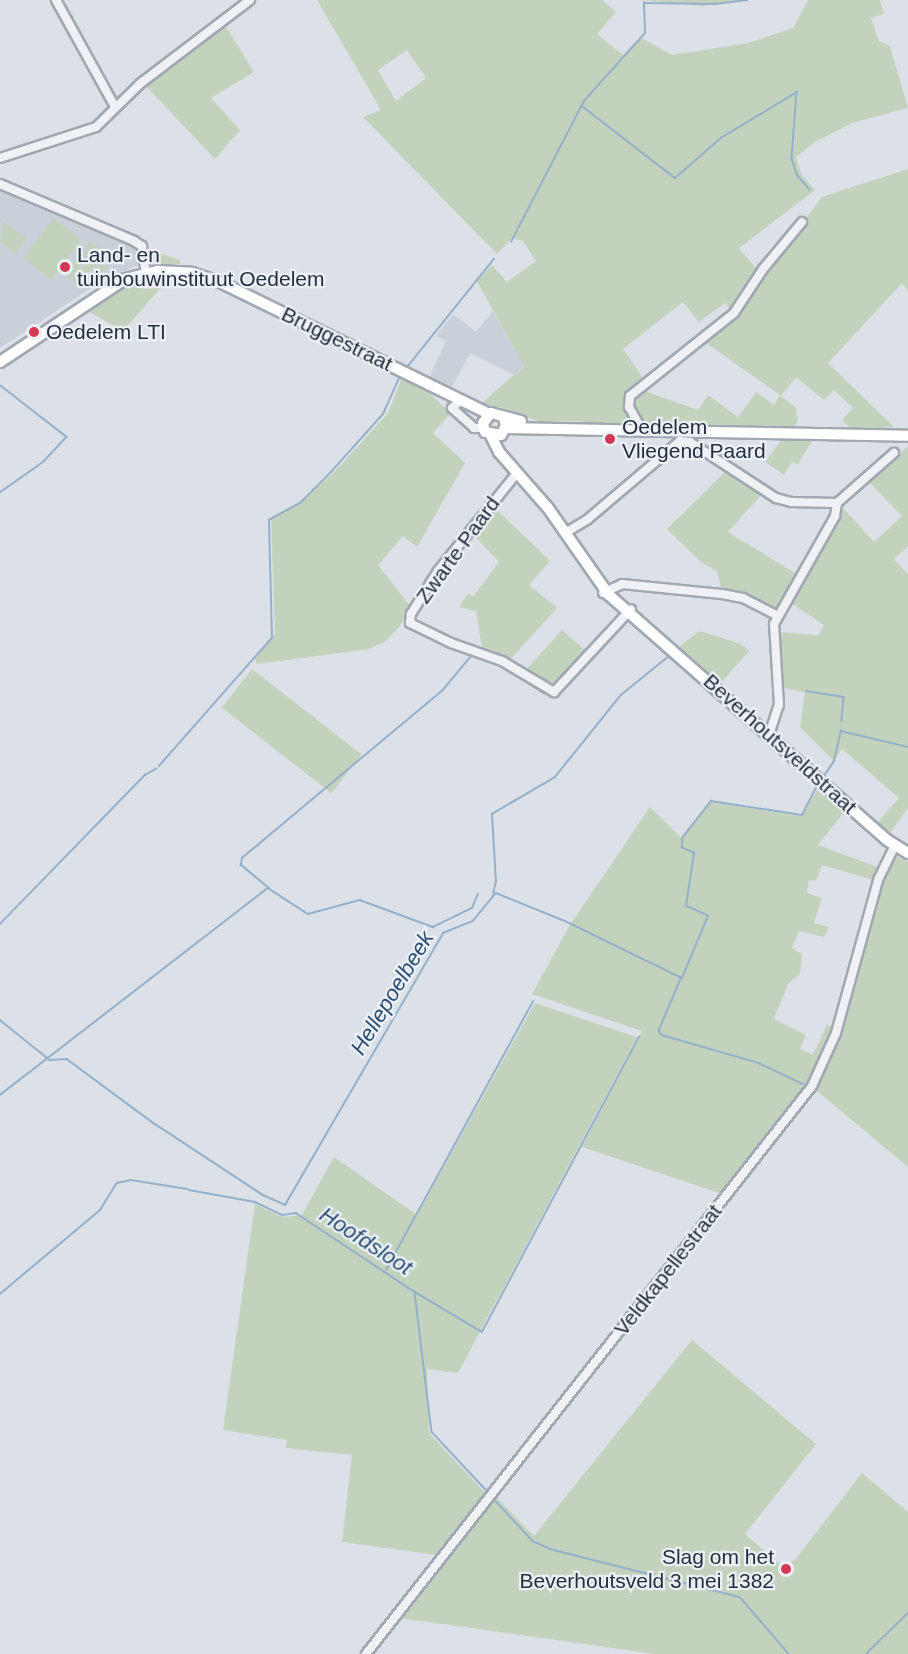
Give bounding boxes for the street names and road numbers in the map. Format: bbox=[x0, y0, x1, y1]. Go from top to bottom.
street label: Bruggestraat bbox=[277, 301, 397, 377]
street label: Zwarte Paard bbox=[411, 492, 505, 608]
street label: Beverhoutsveldstraat bbox=[698, 669, 862, 819]
street label: Veldkapellestraat bbox=[609, 1199, 727, 1341]

